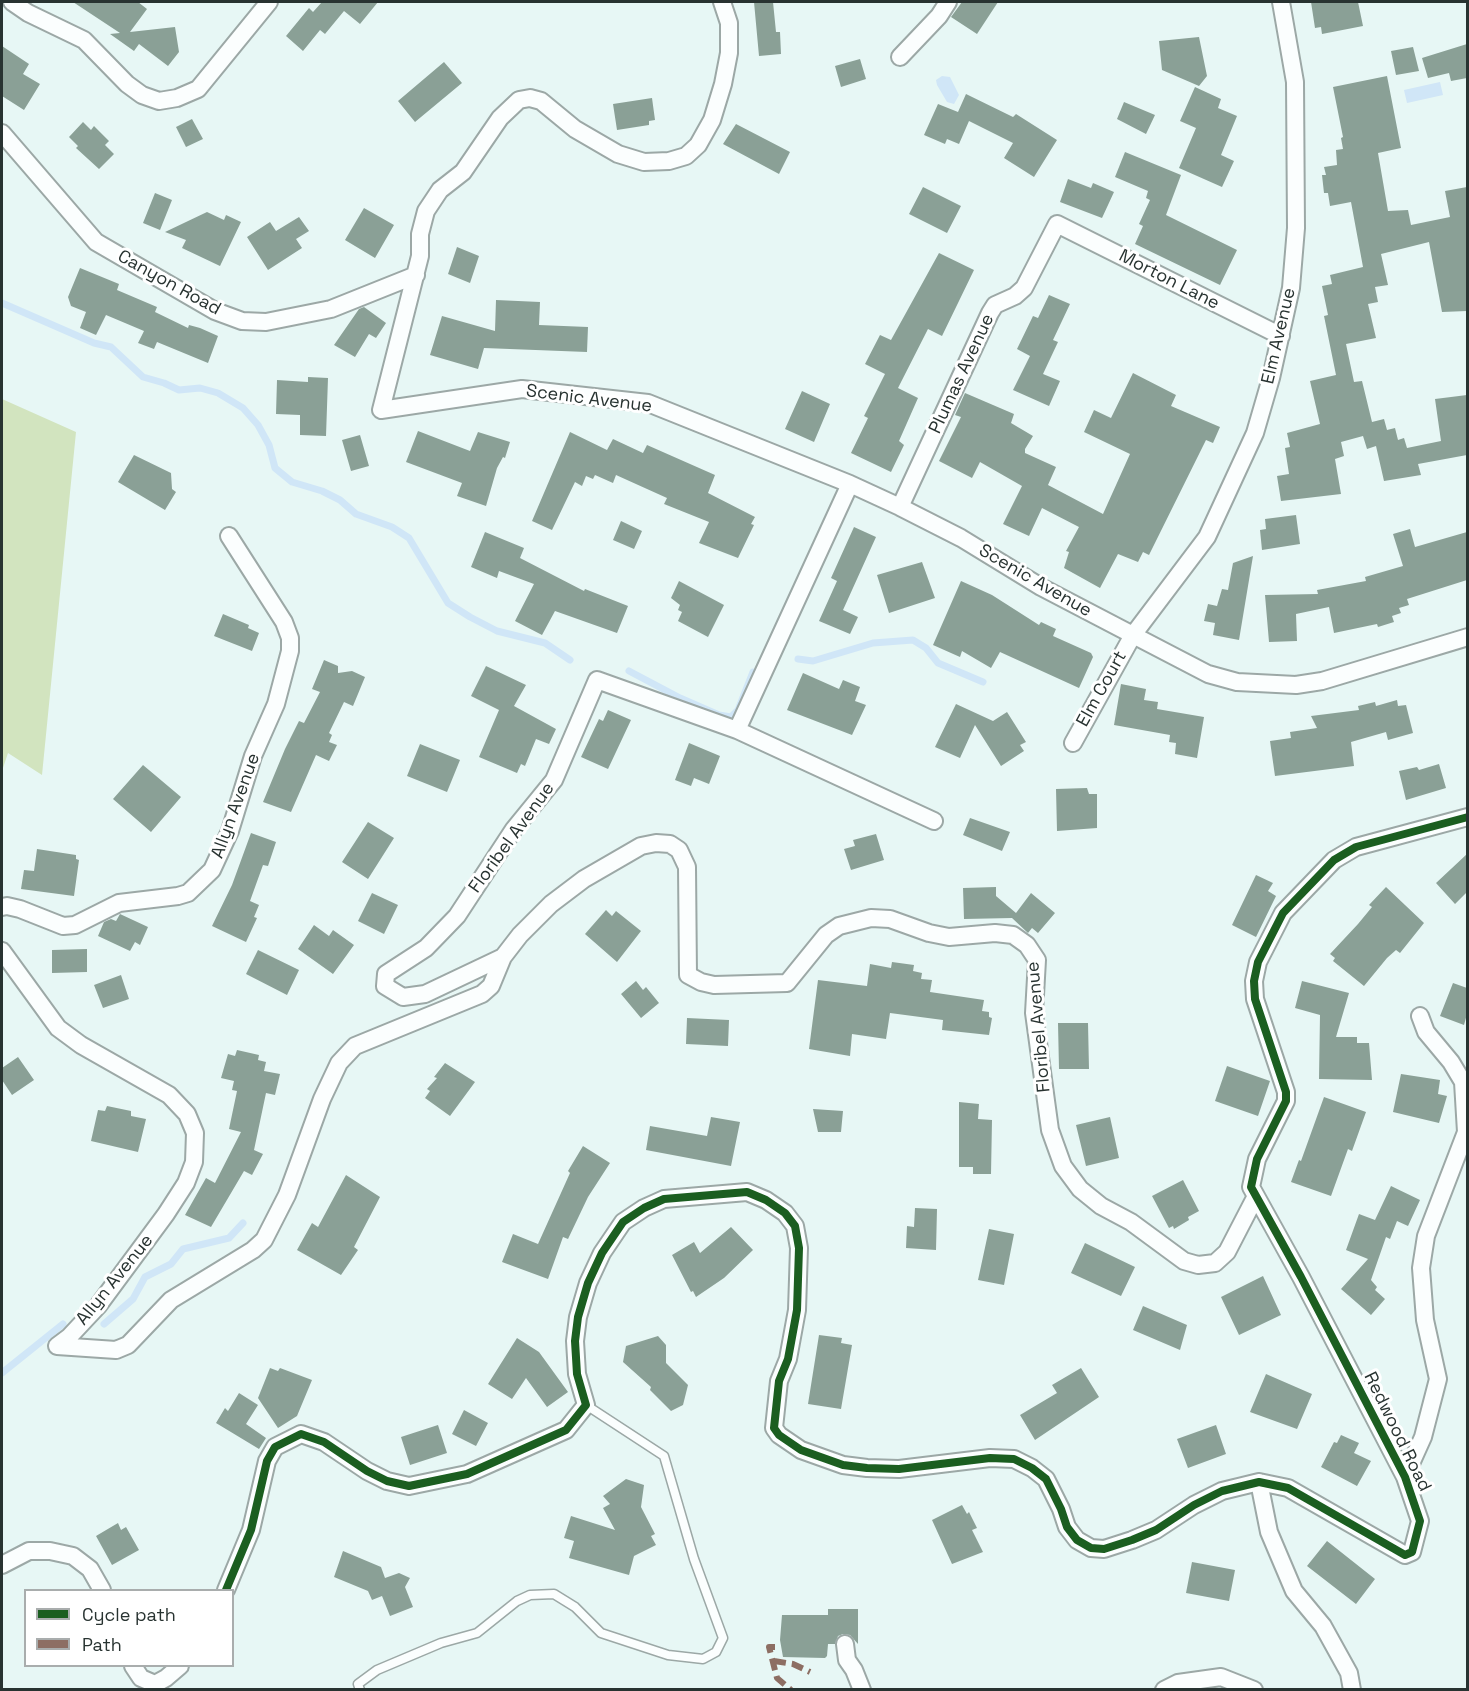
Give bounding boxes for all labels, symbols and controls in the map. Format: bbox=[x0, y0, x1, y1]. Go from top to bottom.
street label: Morton Lane bbox=[1115, 245, 1223, 315]
street label: Canyon Road bbox=[114, 246, 224, 320]
street label: Elm Avenue bbox=[1257, 286, 1301, 386]
street label: Plumas Avenue bbox=[925, 311, 999, 437]
street label: Scenic Avenue bbox=[525, 381, 653, 417]
street label: Scenic Avenue bbox=[975, 540, 1095, 622]
street label: Elm Court bbox=[1072, 647, 1132, 731]
street label: Allyn Avenue bbox=[207, 750, 265, 862]
street label: Floribel Avenue bbox=[465, 779, 559, 897]
street label: Floribel Avenue bbox=[1023, 961, 1055, 1093]
street label: Allyn Avenue bbox=[72, 1230, 158, 1330]
street label: Redwood Road bbox=[1359, 1369, 1435, 1495]
legend bbox=[24, 1589, 234, 1667]
text: Cycle path bbox=[82, 1603, 176, 1626]
text: Path bbox=[82, 1633, 122, 1656]

